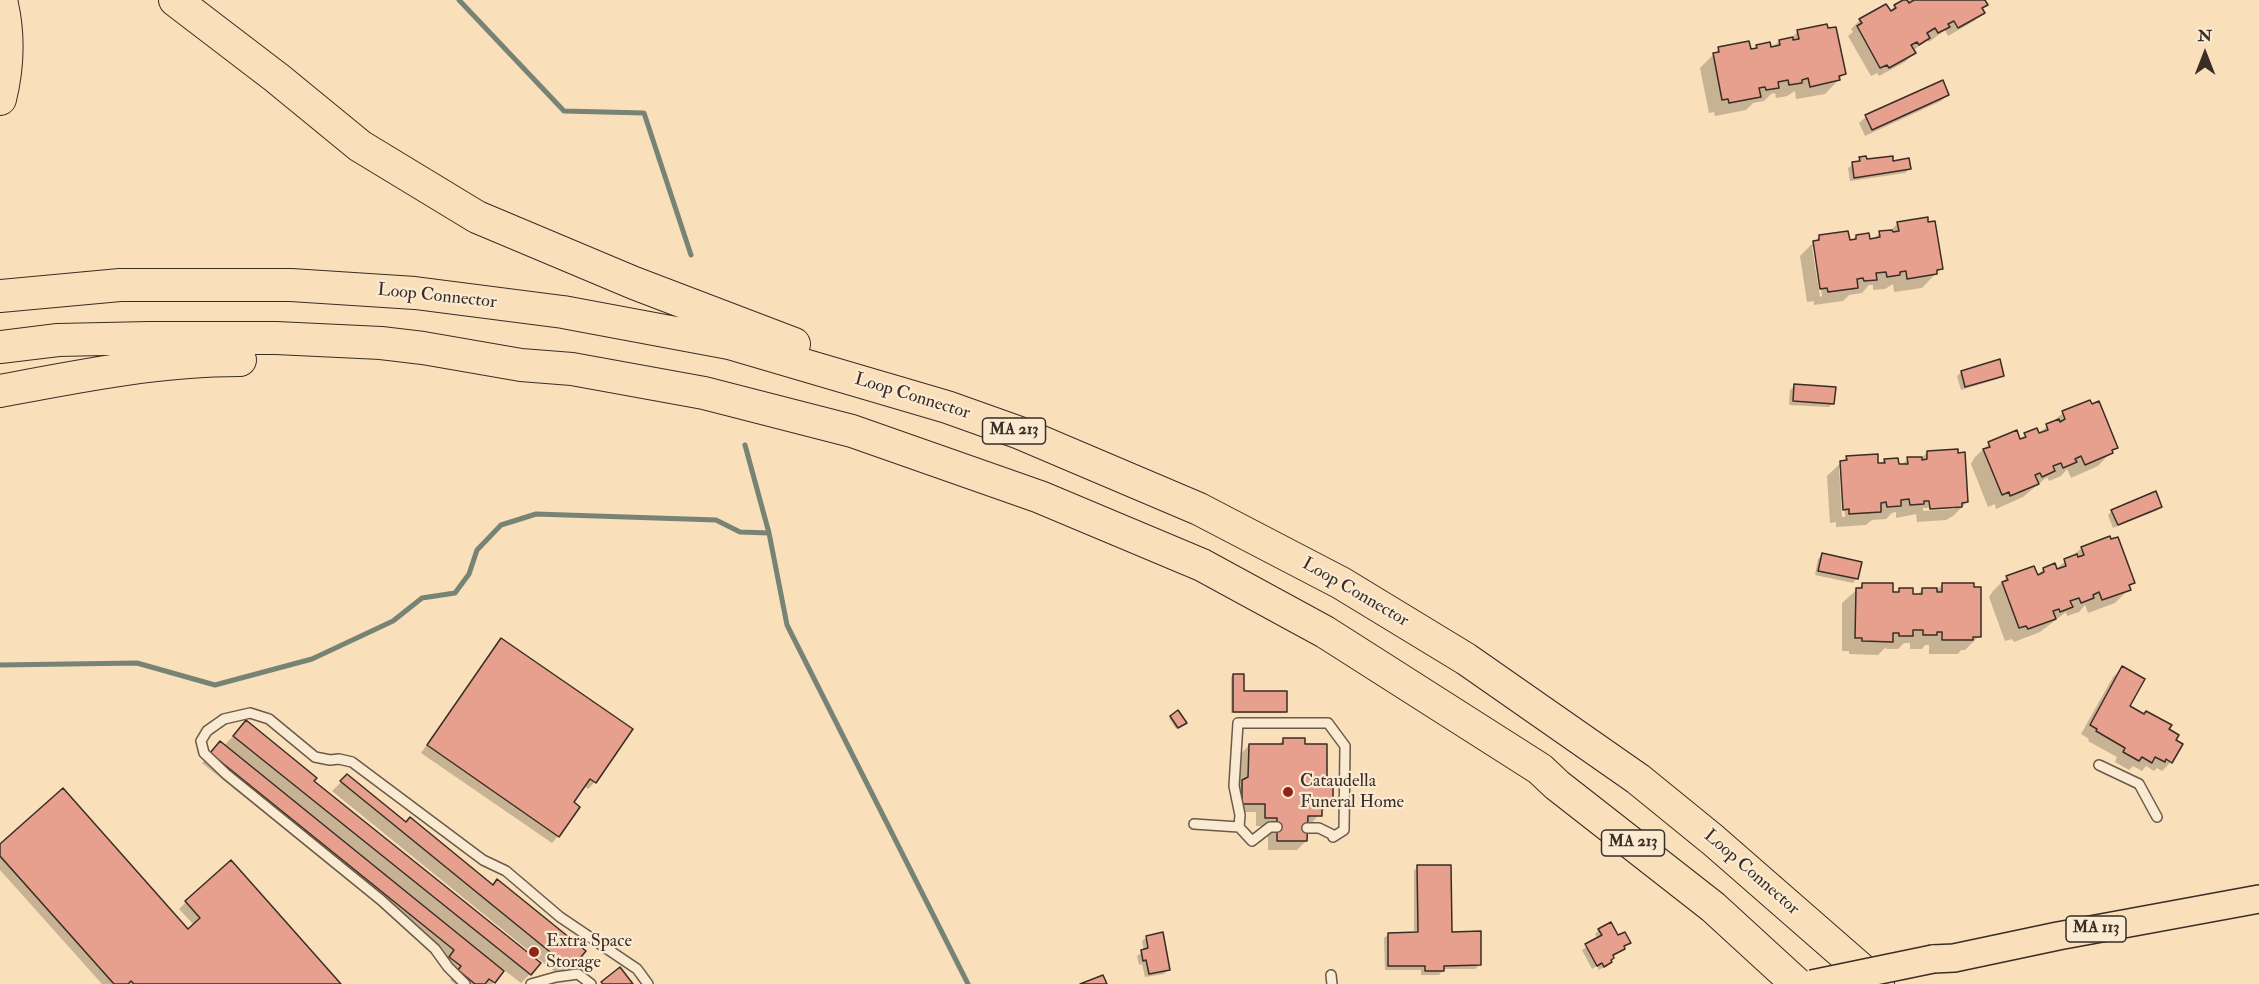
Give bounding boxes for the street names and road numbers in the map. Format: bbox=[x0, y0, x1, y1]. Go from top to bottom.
street label: Loop Connector bbox=[376, 280, 498, 314]
street label: Loop Connector bbox=[852, 369, 972, 425]
road number: MA 213 bbox=[982, 418, 1046, 444]
street label: Loop Connector bbox=[1298, 554, 1412, 632]
street label: Loop Connector bbox=[1699, 826, 1803, 920]
road number: MA 213 bbox=[1602, 830, 1664, 856]
road number: MA 113 bbox=[2066, 916, 2126, 942]

